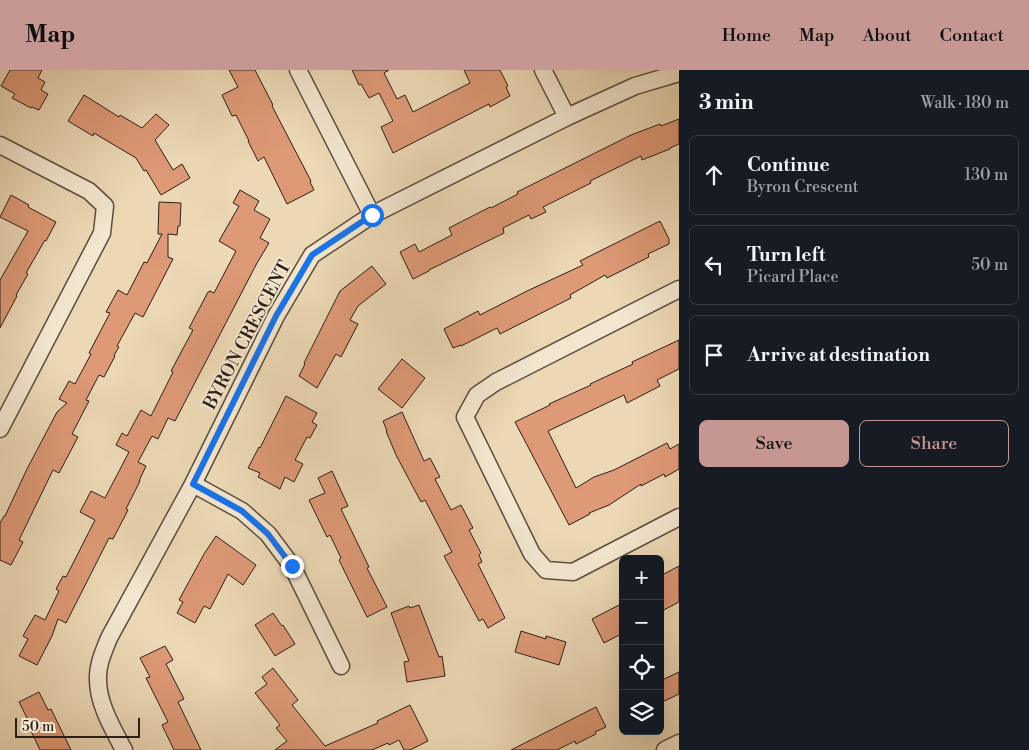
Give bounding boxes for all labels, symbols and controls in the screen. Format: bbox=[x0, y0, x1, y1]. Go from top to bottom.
text: Map bbox=[25, 20, 75, 50]
text: Home bbox=[722, 24, 771, 47]
text: Map bbox=[799, 24, 835, 47]
text: About bbox=[863, 24, 912, 47]
text: Contact bbox=[940, 24, 1004, 47]
text: 3 min bbox=[699, 90, 754, 116]
text: Walk · 180 m bbox=[921, 93, 1009, 113]
text: Continue bbox=[747, 153, 830, 177]
icon: ahead bbox=[700, 161, 728, 189]
text: 130 m bbox=[964, 165, 1008, 185]
text: Byron Crescent bbox=[747, 177, 858, 197]
route start bbox=[361, 204, 384, 227]
text: Turn left bbox=[747, 243, 826, 267]
icon: left bbox=[700, 251, 728, 279]
text: 50 m bbox=[971, 255, 1008, 275]
street label: BYRON CRESCENT bbox=[198, 257, 297, 415]
text: Picard Place bbox=[747, 267, 839, 287]
icon: arrive bbox=[700, 341, 728, 369]
text: Arrive at destination bbox=[747, 343, 930, 367]
button: Save bbox=[699, 420, 849, 467]
button: Share bbox=[859, 420, 1009, 467]
route end bbox=[281, 555, 304, 578]
map controls bbox=[619, 555, 664, 735]
button: + bbox=[619, 555, 664, 600]
button: − bbox=[619, 600, 664, 645]
button: locate bbox=[619, 645, 664, 690]
button: layers bbox=[619, 690, 664, 735]
scale bar bbox=[15, 715, 140, 738]
text: 50 m bbox=[22, 718, 54, 736]

